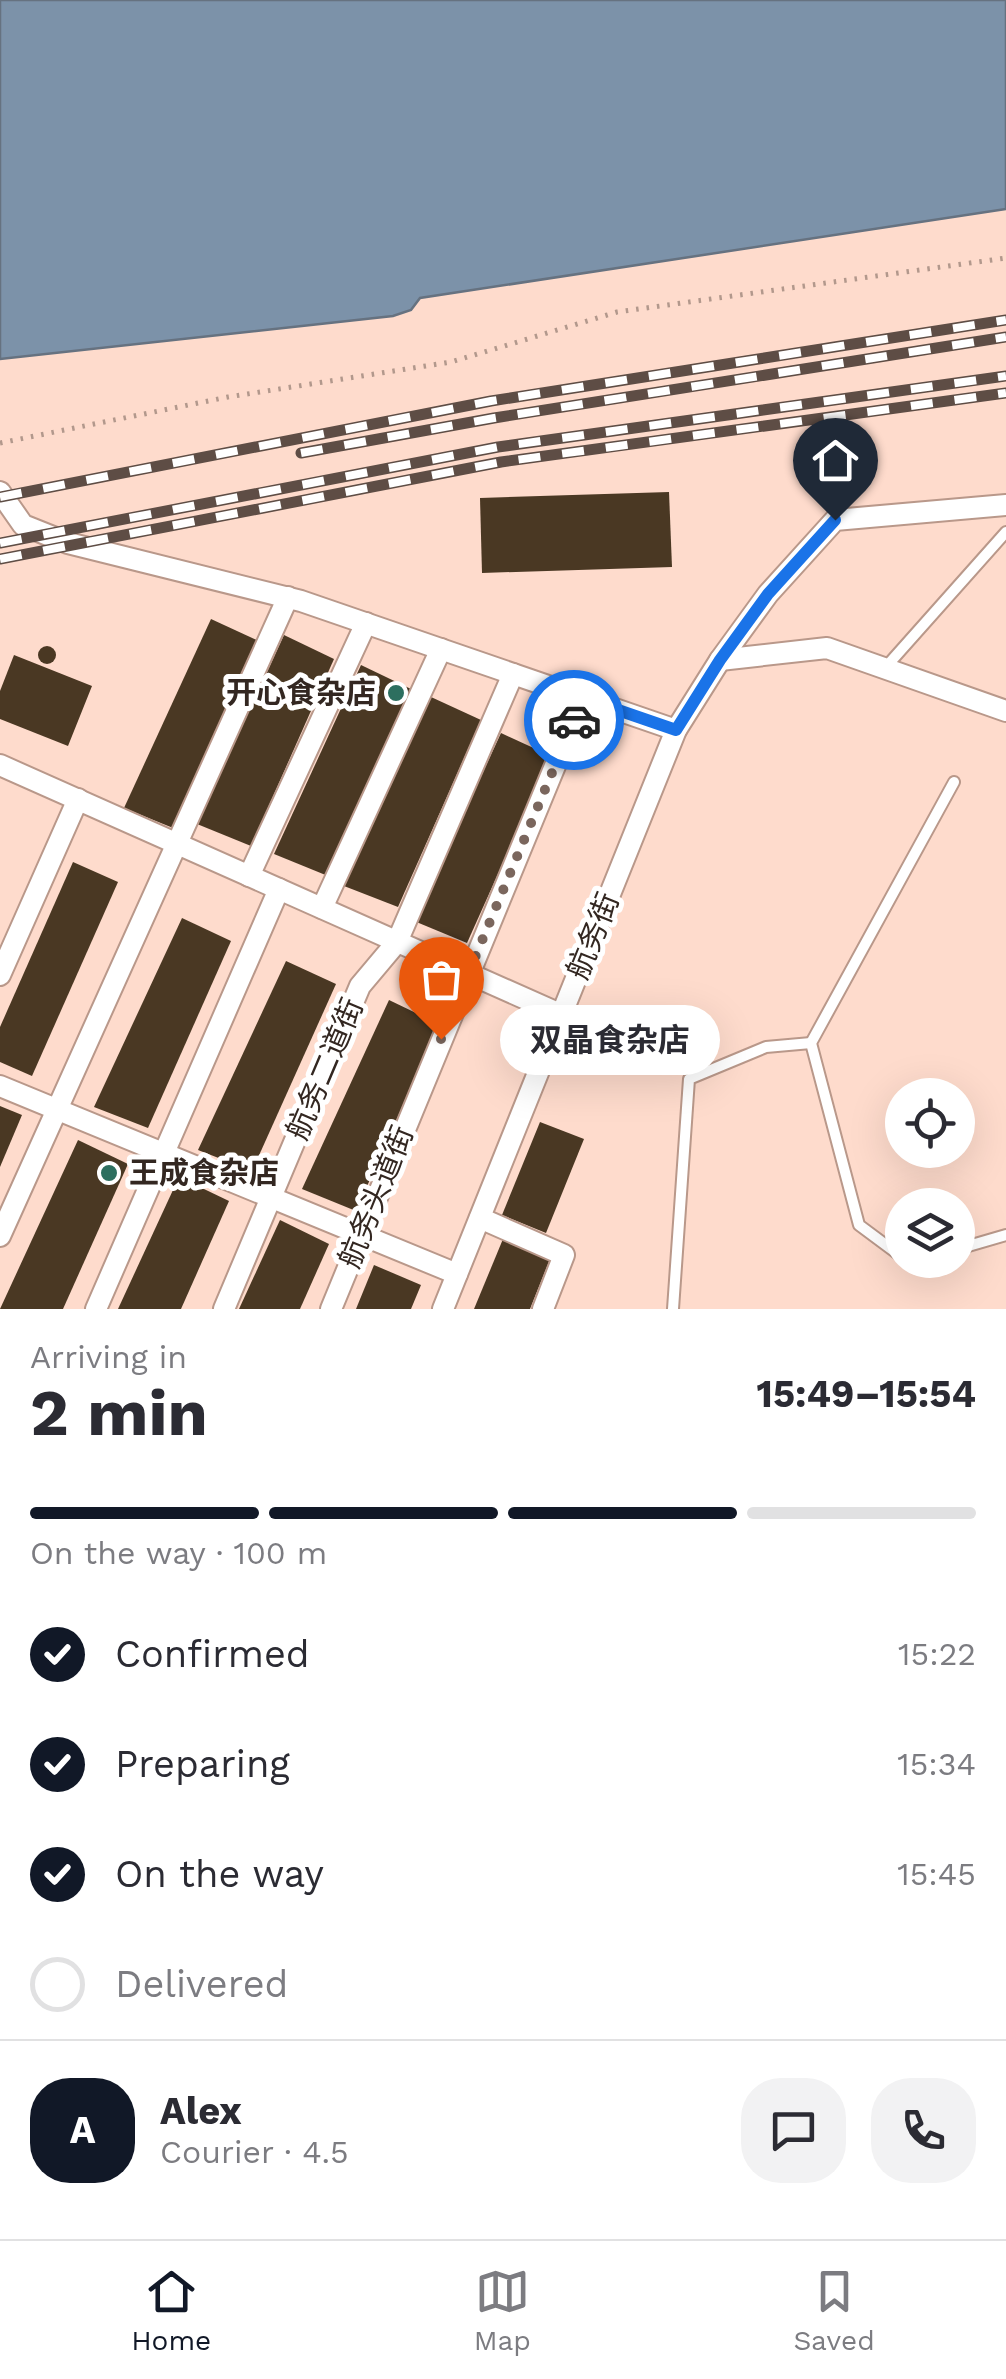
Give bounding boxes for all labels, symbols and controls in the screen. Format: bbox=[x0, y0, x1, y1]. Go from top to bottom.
pin bbox=[793, 418, 878, 521]
icon: home bbox=[808, 433, 863, 488]
courier bbox=[524, 670, 624, 770]
place label: 开心食杂店 bbox=[226, 675, 376, 710]
marker: 开心食杂店 bbox=[385, 682, 407, 704]
icon: car bbox=[547, 693, 602, 748]
street label: 航务街 bbox=[559, 888, 626, 984]
pin bbox=[399, 937, 484, 1040]
icon: bag bbox=[414, 952, 469, 1007]
street label: 航务二道街 bbox=[279, 993, 370, 1145]
callout: 双晶食杂店 bbox=[501, 1004, 721, 1074]
text: 双晶食杂店 bbox=[530, 1021, 690, 1059]
map controls bbox=[885, 1078, 975, 1278]
button: locate bbox=[885, 1078, 975, 1168]
street label: 航务头道街 bbox=[331, 1121, 420, 1273]
place label: 王成食杂店 bbox=[129, 1155, 279, 1190]
marker: 王成食杂店 bbox=[98, 1162, 120, 1184]
button: layers bbox=[885, 1188, 975, 1278]
text: Arriving in bbox=[30, 1338, 187, 1376]
text: 15:49–15:54 bbox=[757, 1372, 976, 1416]
text: 2 min bbox=[30, 1375, 208, 1451]
text: On the way · 100 m bbox=[30, 1534, 327, 1572]
icon: check bbox=[30, 1627, 85, 1682]
text: Confirmed bbox=[115, 1632, 310, 1676]
text: 15:22 bbox=[898, 1635, 976, 1673]
icon: check bbox=[30, 1737, 85, 1792]
text: Preparing bbox=[115, 1742, 290, 1786]
text: 15:34 bbox=[897, 1745, 976, 1783]
icon: check bbox=[30, 1847, 85, 1902]
text: On the way bbox=[115, 1852, 324, 1896]
text: 15:45 bbox=[897, 1855, 976, 1893]
text: Delivered bbox=[115, 1962, 288, 2006]
button: chat bbox=[741, 2078, 846, 2183]
button: phone bbox=[871, 2078, 976, 2183]
text: Alex bbox=[160, 2089, 242, 2133]
text: A bbox=[70, 2108, 95, 2152]
text: Courier · 4.5 bbox=[160, 2133, 349, 2171]
tab: Home bbox=[131, 2264, 211, 2357]
tab: Map bbox=[474, 2264, 531, 2357]
tab: Saved bbox=[793, 2264, 875, 2357]

